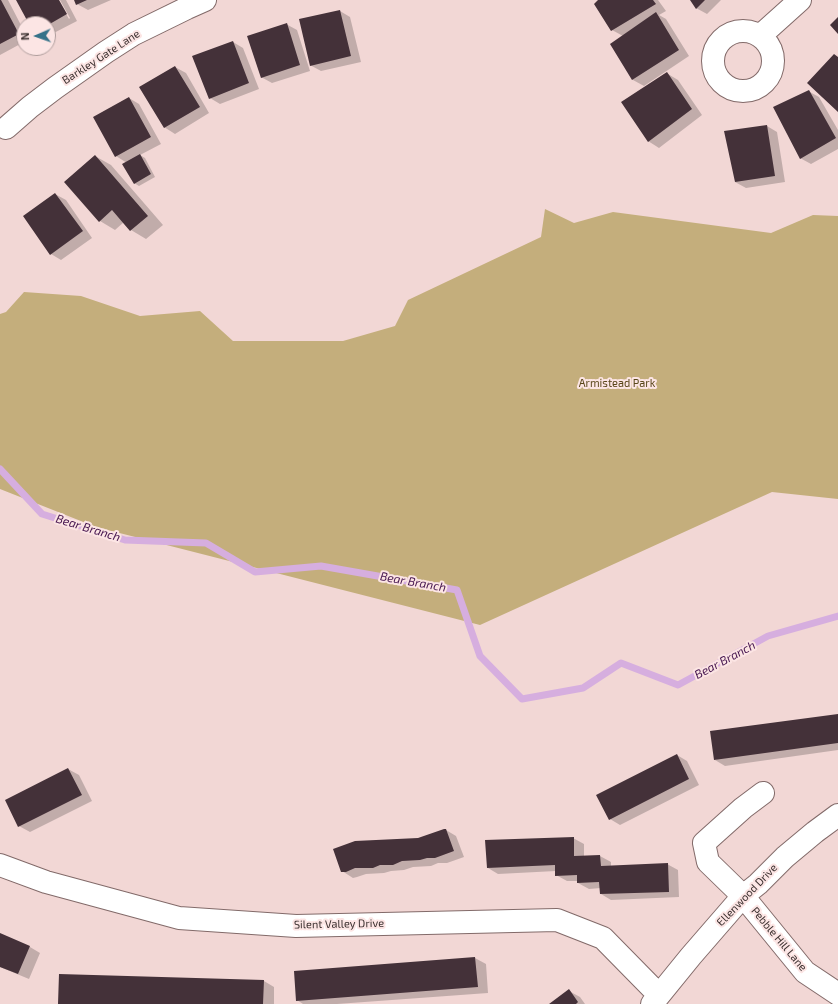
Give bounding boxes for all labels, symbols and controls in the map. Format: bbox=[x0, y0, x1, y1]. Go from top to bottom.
north arrow bbox=[16, 16, 56, 56]
street label: Barkley Gate Lane bbox=[60, 27, 142, 87]
text: N bbox=[18, 32, 31, 41]
park label: Armistead Park bbox=[579, 376, 655, 390]
water label: Bear Branch bbox=[54, 511, 122, 545]
water label: Bear Branch bbox=[379, 569, 447, 595]
water label: Bear Branch bbox=[692, 638, 758, 682]
street label: Ellenwood Drive bbox=[714, 861, 780, 929]
street label: Pebble Hill Lane bbox=[748, 904, 810, 974]
street label: Silent Valley Drive bbox=[294, 917, 384, 931]

